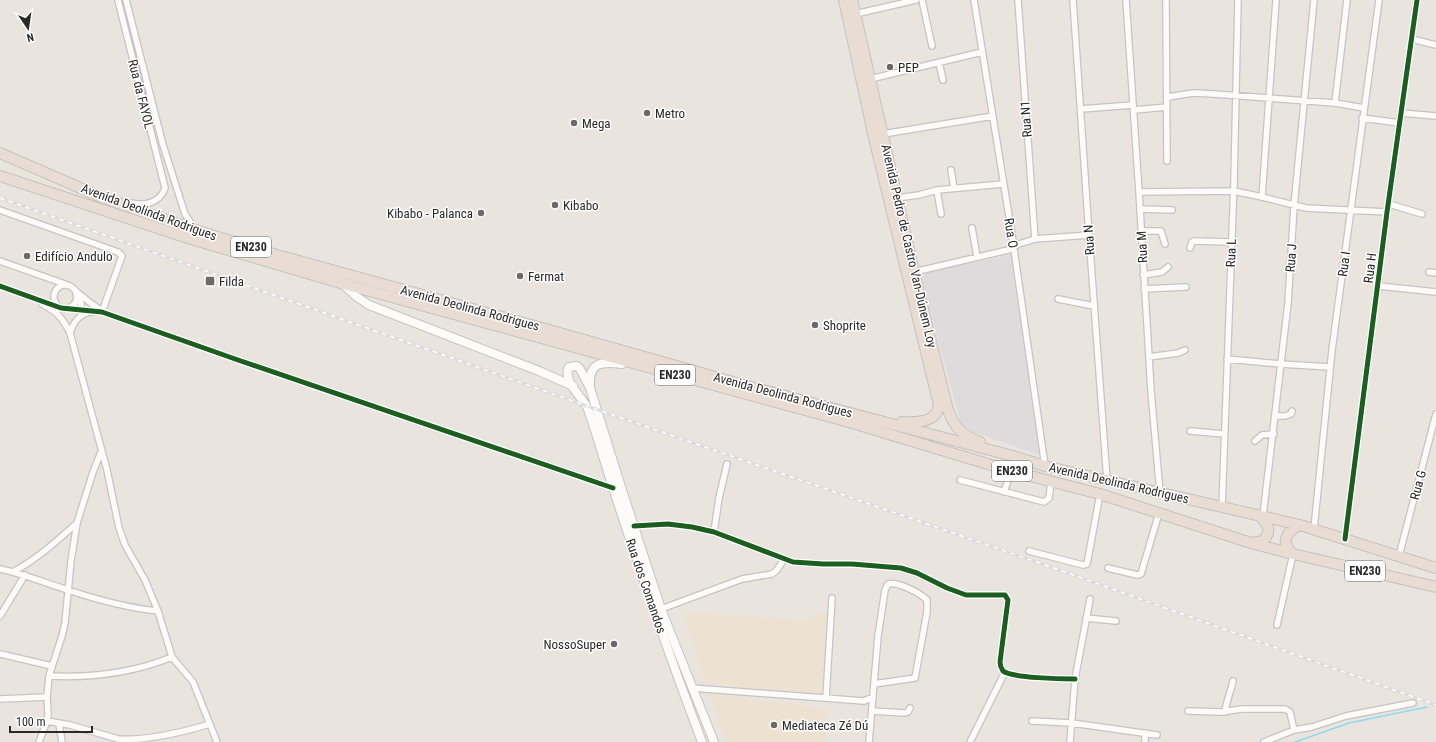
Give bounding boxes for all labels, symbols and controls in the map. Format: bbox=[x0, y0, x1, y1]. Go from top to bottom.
north arrow bbox=[8, 8, 48, 48]
text: N bbox=[25, 30, 35, 44]
street label: Rua da FAYOL bbox=[125, 58, 157, 130]
place label: PEP bbox=[898, 60, 919, 75]
marker: PEP bbox=[885, 62, 895, 72]
street label: Rua N1 bbox=[1017, 100, 1035, 138]
place label: Metro bbox=[655, 106, 685, 121]
marker: Metro bbox=[642, 108, 652, 118]
place label: Mega bbox=[582, 116, 611, 131]
marker: Mega bbox=[569, 118, 579, 128]
street label: Avenida Pedro de Castro Van-Dúnem Loy bbox=[878, 143, 940, 350]
street label: Avenida Deolinda Rodrigues bbox=[79, 180, 219, 244]
place label: Kibabo bbox=[563, 198, 599, 213]
marker: Kibabo bbox=[550, 200, 560, 210]
place label: Kibabo - Palanca bbox=[387, 206, 473, 221]
marker: Kibabo - Palanca bbox=[476, 208, 486, 218]
street label: Rua O bbox=[1001, 217, 1021, 249]
street label: Rua N bbox=[1080, 224, 1098, 256]
street label: Rua M bbox=[1134, 231, 1150, 263]
road number: EN230 bbox=[231, 237, 271, 257]
street label: Rua L bbox=[1223, 238, 1239, 268]
street label: Rua J bbox=[1283, 243, 1299, 273]
place label: Edifício Andulo bbox=[35, 249, 112, 264]
street label: Rua I bbox=[1335, 250, 1353, 278]
marker: Edifício Andulo bbox=[22, 251, 32, 261]
street label: Rua H bbox=[1361, 252, 1379, 284]
place label: Fermat bbox=[528, 269, 564, 284]
marker: Fermat bbox=[515, 271, 525, 281]
place label: Filda bbox=[219, 274, 244, 289]
marker: Filda bbox=[204, 275, 216, 287]
street label: Avenida Deolinda Rodrigues bbox=[399, 282, 541, 334]
place label: Shoprite bbox=[823, 318, 866, 333]
marker: Shoprite bbox=[810, 320, 820, 330]
road number: EN230 bbox=[655, 365, 695, 385]
street label: Avenida Deolinda Rodrigues bbox=[712, 369, 854, 421]
street label: Avenida Deolinda Rodrigues bbox=[1048, 460, 1191, 506]
road number: EN230 bbox=[992, 461, 1032, 481]
street label: Rua G bbox=[1407, 469, 1429, 501]
street label: Rua dos Comandos bbox=[623, 537, 669, 635]
road number: EN230 bbox=[1345, 561, 1385, 581]
place label: NossoSuper bbox=[544, 637, 606, 652]
marker: NossoSuper bbox=[609, 639, 619, 649]
scale bar bbox=[10, 708, 92, 734]
text: 100 m bbox=[16, 715, 46, 729]
place label: Mediateca Zé Dú bbox=[782, 718, 868, 733]
marker: Mediateca Zé Dú bbox=[769, 720, 779, 730]

